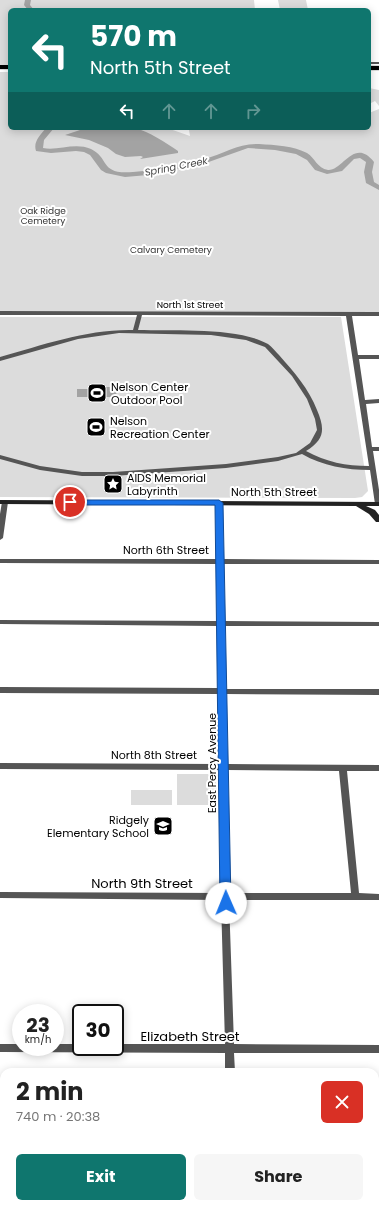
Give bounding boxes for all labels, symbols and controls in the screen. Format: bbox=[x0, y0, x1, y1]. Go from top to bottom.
text: 570 m bbox=[90, 17, 177, 56]
icon: left bbox=[24, 24, 76, 76]
text: North 5th Street bbox=[90, 55, 231, 80]
icon: left bbox=[116, 100, 138, 122]
icon: ahead bbox=[158, 100, 180, 122]
icon: ahead bbox=[200, 100, 222, 122]
icon: right bbox=[242, 100, 264, 122]
water label: Spring Creek bbox=[143, 153, 210, 180]
park label: Oak Ridge Cemetery bbox=[20, 205, 66, 227]
park label: Calvary Cemetery bbox=[130, 244, 212, 256]
street label: North 1st Street bbox=[157, 299, 223, 311]
place label: Nelson Center Outdoor Pool bbox=[111, 379, 188, 408]
sports icon: Nelson Center Outdoor Pool bbox=[86, 382, 108, 404]
place label: Nelson Recreation Center bbox=[110, 413, 210, 442]
sports icon: Nelson Recreation Center bbox=[85, 416, 107, 438]
place label: AIDS Memorial Labyrinth bbox=[127, 470, 206, 499]
place icon: AIDS Memorial Labyrinth bbox=[102, 473, 124, 495]
street label: North 5th Street bbox=[231, 484, 317, 500]
pin bbox=[53, 485, 87, 519]
icon: arrive bbox=[59, 491, 81, 513]
street label: North 6th Street bbox=[123, 542, 209, 558]
street label: East Percy Avenue bbox=[204, 713, 220, 813]
street label: North 8th Street bbox=[111, 747, 197, 763]
place label: Ridgely Elementary School bbox=[47, 812, 150, 841]
school or university icon: Ridgely Elementary School bbox=[152, 815, 174, 837]
street label: North 9th Street bbox=[91, 874, 193, 893]
position arrow bbox=[205, 882, 247, 924]
speed limit sign: 30 bbox=[72, 1004, 124, 1056]
text: 23 bbox=[26, 1011, 50, 1039]
street label: Elizabeth Street bbox=[140, 1027, 240, 1046]
text: km/h bbox=[25, 1032, 51, 1047]
text: 2 min bbox=[16, 1075, 83, 1108]
button: close bbox=[321, 1081, 363, 1123]
text: 740 m · 20:38 bbox=[16, 1107, 100, 1126]
button: Exit bbox=[16, 1154, 186, 1200]
button: Share bbox=[194, 1154, 363, 1200]

